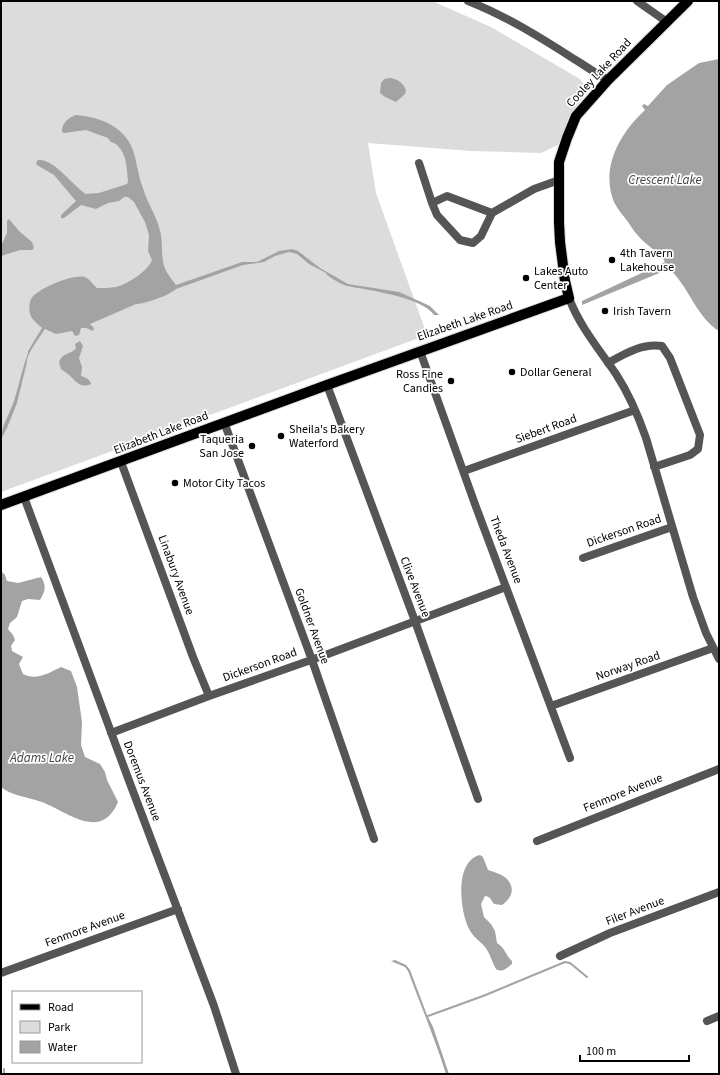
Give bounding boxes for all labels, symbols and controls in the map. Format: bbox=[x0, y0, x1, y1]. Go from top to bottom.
street label: Cooley Lake Road bbox=[563, 35, 635, 111]
water label: Crescent Lake bbox=[628, 171, 702, 189]
place label: 4th Tavern Lakehouse bbox=[620, 245, 674, 276]
marker: 4th Tavern Lakehouse bbox=[607, 255, 617, 265]
place label: Lakes Auto Center bbox=[534, 263, 588, 294]
marker: Lakes Auto Center bbox=[521, 273, 531, 283]
street label: Elizabeth Lake Road bbox=[415, 297, 515, 345]
place label: Irish Tavern bbox=[613, 303, 671, 320]
marker: Irish Tavern bbox=[600, 306, 610, 316]
place label: Dollar General bbox=[520, 364, 591, 381]
place label: Ross Fine Candies bbox=[396, 366, 443, 397]
marker: Dollar General bbox=[507, 367, 517, 377]
marker: Ross Fine Candies bbox=[446, 376, 456, 386]
street label: Elizabeth Lake Road bbox=[111, 407, 211, 459]
street label: Siebert Road bbox=[513, 410, 579, 448]
place label: Sheila's Bakery Waterford bbox=[289, 421, 365, 452]
place label: Taqueria San Jose bbox=[199, 431, 244, 462]
marker: Sheila's Bakery Waterford bbox=[276, 431, 286, 441]
marker: Taqueria San Jose bbox=[247, 441, 257, 451]
place label: Motor City Tacos bbox=[183, 475, 265, 492]
marker: Motor City Tacos bbox=[170, 478, 180, 488]
street label: Dickerson Road bbox=[584, 510, 664, 552]
street label: Theda Avenue bbox=[485, 514, 527, 586]
street label: Linabury Avenue bbox=[154, 533, 198, 617]
street label: Clive Avenue bbox=[396, 554, 434, 620]
street label: Goldner Avenue bbox=[290, 586, 334, 666]
street label: Dickerson Road bbox=[221, 644, 299, 686]
street label: Norway Road bbox=[594, 647, 662, 685]
street label: Doremus Avenue bbox=[119, 738, 165, 824]
water label: Adams Lake bbox=[9, 749, 74, 767]
street label: Fenmore Avenue bbox=[581, 769, 665, 817]
street label: Filer Avenue bbox=[603, 892, 667, 930]
street label: Fenmore Avenue bbox=[43, 907, 127, 951]
legend bbox=[12, 991, 142, 1063]
text: Road bbox=[48, 999, 74, 1016]
text: Park bbox=[48, 1019, 70, 1036]
scale bar bbox=[580, 1037, 689, 1063]
text: Water bbox=[48, 1039, 78, 1056]
text: 100 m bbox=[586, 1043, 616, 1060]

